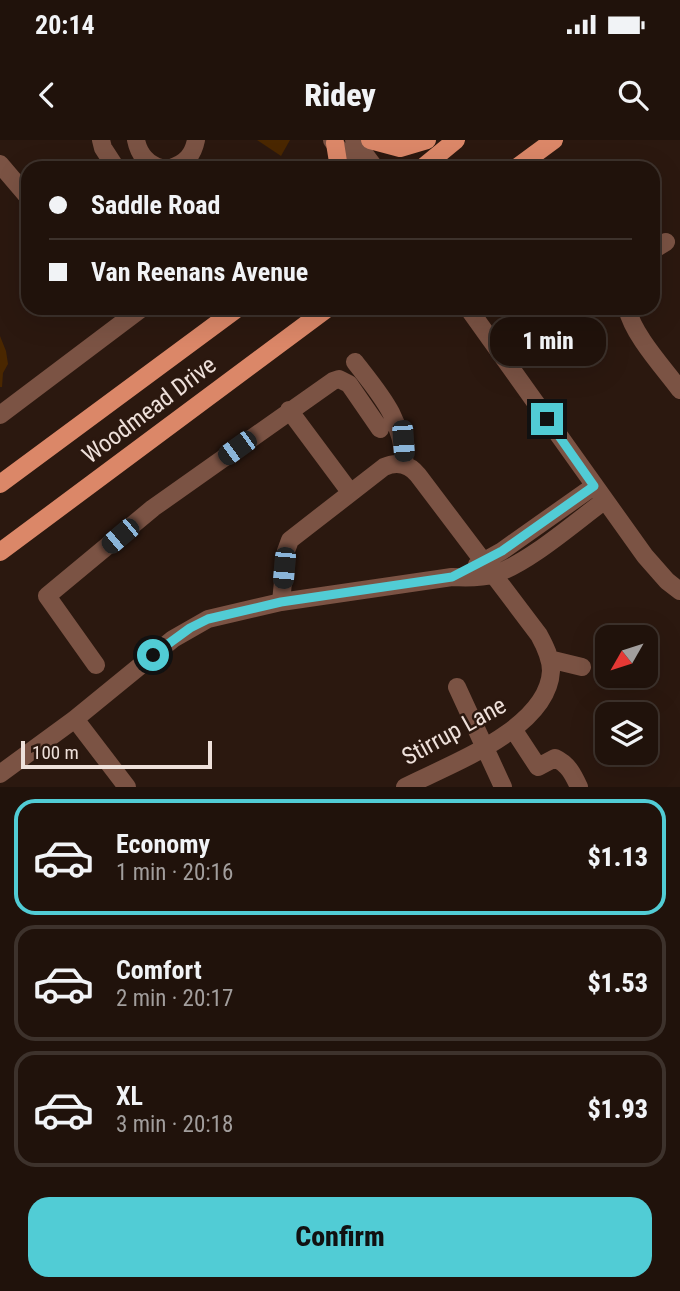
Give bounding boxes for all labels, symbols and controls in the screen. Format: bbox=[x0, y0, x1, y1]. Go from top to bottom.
text: 20:14 bbox=[35, 10, 95, 40]
icon: back bbox=[28, 76, 66, 114]
text: Ridey bbox=[304, 76, 376, 114]
icon: search bbox=[614, 76, 652, 114]
text: Saddle Road bbox=[91, 190, 221, 220]
text: Van Reenans Avenue bbox=[91, 257, 308, 287]
callout: 1 min bbox=[489, 317, 605, 366]
text: 1 min bbox=[522, 328, 574, 355]
street label: Woodmead Drive bbox=[77, 351, 221, 469]
route end bbox=[531, 403, 563, 435]
car bbox=[392, 419, 415, 463]
car bbox=[214, 427, 261, 469]
car bbox=[98, 514, 143, 558]
car bbox=[272, 546, 297, 590]
north arrow bbox=[595, 625, 658, 688]
map controls bbox=[595, 625, 658, 765]
route start bbox=[137, 639, 169, 671]
street label: Stirrup Lane bbox=[397, 691, 511, 771]
button: layers bbox=[595, 702, 658, 765]
scale bar bbox=[21, 738, 212, 770]
text: 100 m bbox=[32, 741, 79, 764]
icon: car bbox=[32, 826, 95, 889]
text: Economy bbox=[116, 829, 210, 859]
text: $1.13 bbox=[587, 842, 648, 872]
text: 1 min · 20:16 bbox=[116, 859, 233, 886]
icon: car bbox=[32, 952, 95, 1015]
text: Comfort bbox=[116, 955, 202, 985]
text: $1.53 bbox=[587, 968, 648, 998]
text: 2 min · 20:17 bbox=[116, 985, 233, 1012]
icon: car bbox=[32, 1078, 95, 1141]
text: XL bbox=[116, 1081, 143, 1111]
text: $1.93 bbox=[587, 1094, 648, 1124]
text: 3 min · 20:18 bbox=[116, 1111, 233, 1138]
button: Confirm bbox=[28, 1197, 652, 1277]

